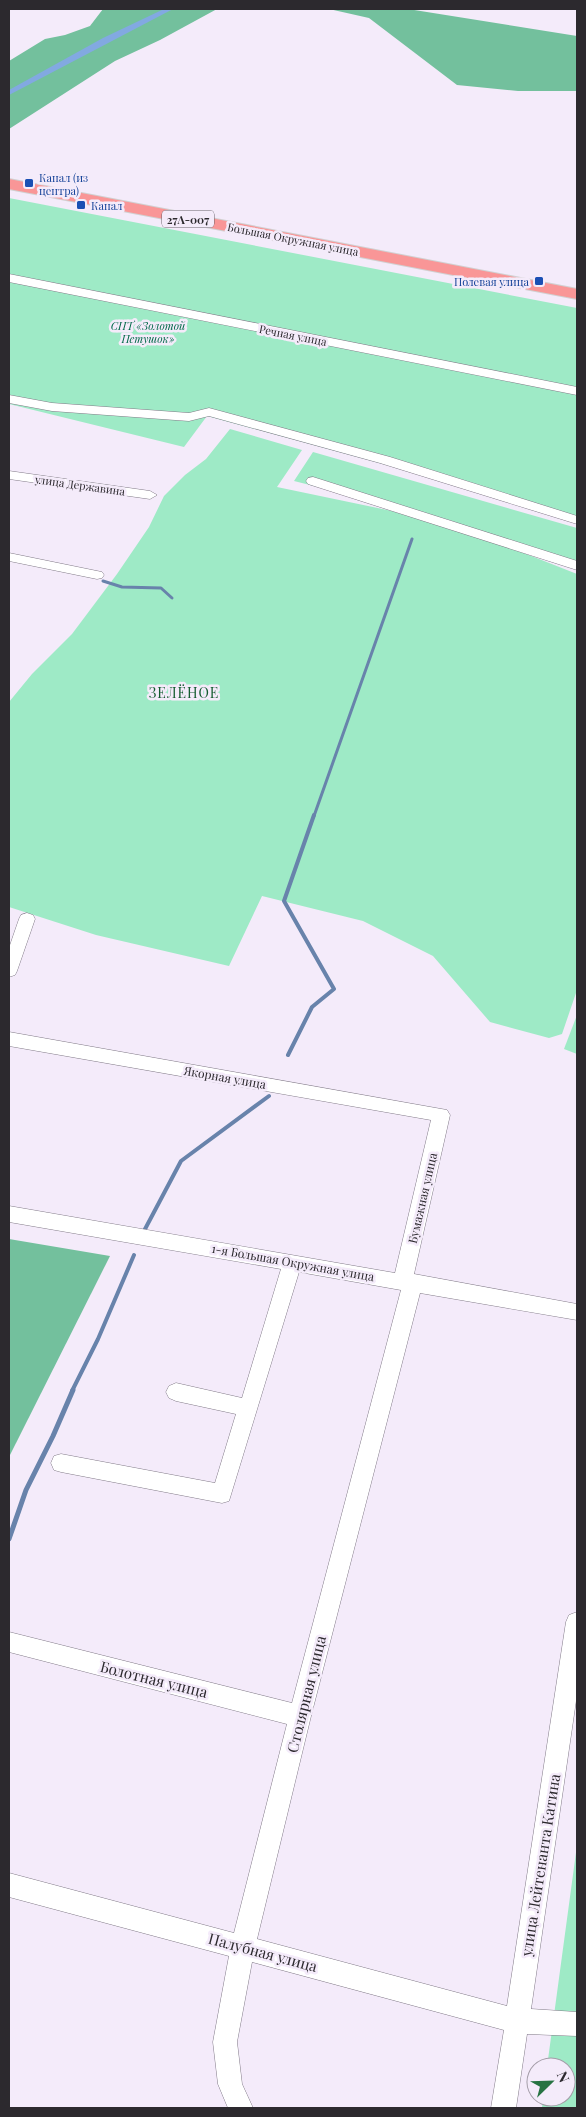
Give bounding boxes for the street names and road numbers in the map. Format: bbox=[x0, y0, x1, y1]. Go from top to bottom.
road number: 27А-007 bbox=[162, 210, 214, 228]
street label: Большая Окружная улица bbox=[226, 219, 360, 259]
street label: Речная улица bbox=[258, 321, 329, 349]
street label: улица Державина bbox=[33, 471, 127, 499]
street label: Якорная улица bbox=[182, 1062, 267, 1092]
street label: Бумажная улица bbox=[404, 1151, 440, 1245]
street label: 1-я Большая Окружная улица bbox=[210, 1240, 376, 1284]
street label: Столярная улица bbox=[282, 1633, 330, 1755]
street label: Болотная улица bbox=[98, 1656, 210, 1702]
street label: улица Лейтенанта Катина bbox=[516, 1772, 564, 1959]
street label: Палубная улица bbox=[206, 1928, 320, 1976]

